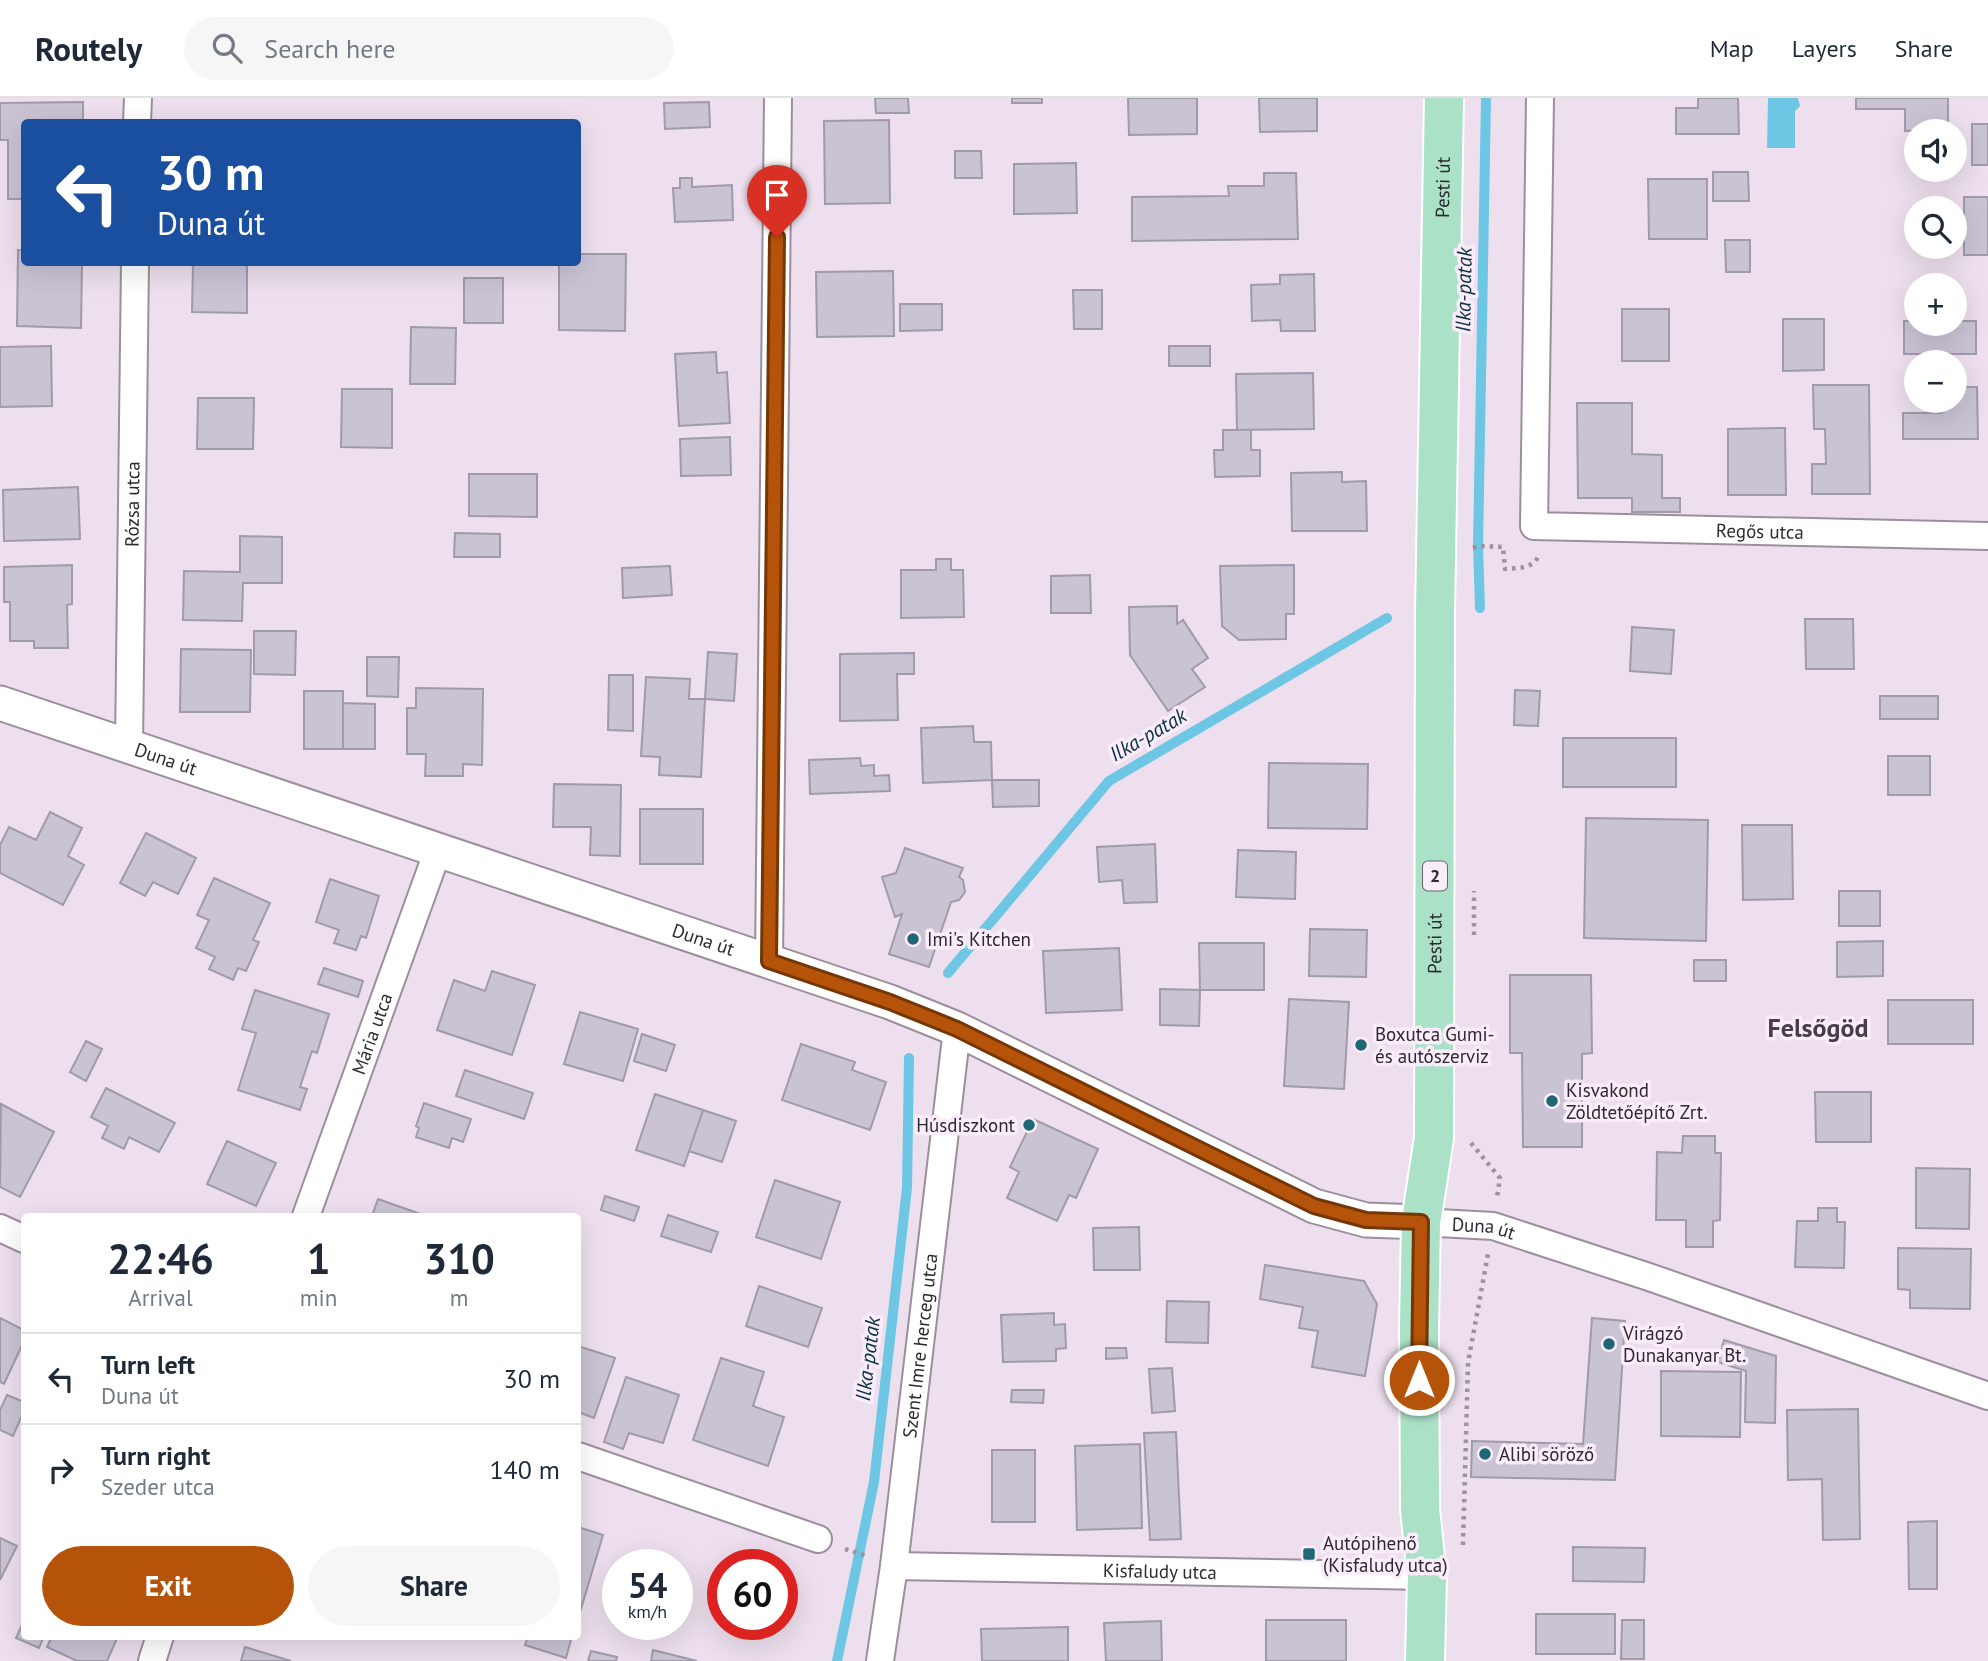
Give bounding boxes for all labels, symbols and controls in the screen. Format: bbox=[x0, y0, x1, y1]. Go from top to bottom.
search box bbox=[184, 17, 674, 80]
text: Routely bbox=[35, 27, 142, 70]
icon: search bbox=[208, 29, 246, 67]
text: Search here bbox=[264, 32, 395, 65]
text: Map bbox=[1710, 33, 1754, 64]
text: Layers bbox=[1792, 33, 1857, 64]
text: Share bbox=[1895, 33, 1953, 64]
map controls bbox=[1904, 119, 1967, 413]
button: sound bbox=[1904, 119, 1967, 182]
text: 30 m bbox=[157, 140, 264, 204]
icon: left bbox=[42, 147, 133, 238]
street label: Pesti út bbox=[1430, 156, 1455, 218]
pin bbox=[747, 165, 807, 237]
icon: arrive bbox=[758, 176, 796, 214]
button: search bbox=[1904, 196, 1967, 259]
text: Duna út bbox=[157, 202, 265, 244]
water label: Ilka-patak bbox=[1449, 246, 1478, 333]
button: + bbox=[1904, 273, 1967, 336]
button: − bbox=[1904, 350, 1967, 413]
street label: Rózsa utca bbox=[119, 461, 145, 547]
street label: Regős utca bbox=[1716, 518, 1804, 544]
water label: Ilka-patak bbox=[1104, 701, 1193, 767]
street label: Duna út bbox=[132, 737, 201, 781]
road number: 2 bbox=[1423, 862, 1447, 890]
street label: Pesti út bbox=[1422, 912, 1446, 974]
street label: Duna út bbox=[669, 918, 738, 961]
place label: Imi's Kitchen bbox=[927, 927, 1031, 951]
marker: Imi's Kitchen bbox=[905, 931, 921, 947]
street label: Mária utca bbox=[346, 989, 398, 1078]
district label: Felsőgöd bbox=[1768, 1011, 1868, 1044]
place label: Boxutca Gumi- és autószerviz bbox=[1375, 1022, 1494, 1068]
marker: Boxutca Gumi- és autószerviz bbox=[1353, 1037, 1369, 1053]
place label: Kisvakond Zöldtetőépítő Zrt. bbox=[1566, 1078, 1708, 1124]
marker: Kisvakond Zöldtetőépítő Zrt. bbox=[1544, 1093, 1560, 1109]
place label: Húsdiszkont bbox=[916, 1113, 1016, 1137]
marker: Húsdiszkont bbox=[1021, 1117, 1037, 1133]
street label: Duna út bbox=[1451, 1212, 1519, 1245]
text: 22:46 bbox=[107, 1231, 214, 1286]
text: 1 bbox=[307, 1231, 330, 1286]
text: 310 bbox=[423, 1231, 495, 1286]
street label: Szent Imre herceg utca bbox=[897, 1252, 943, 1439]
text: Arrival bbox=[128, 1283, 193, 1312]
text: min bbox=[300, 1283, 337, 1312]
text: m bbox=[450, 1283, 468, 1312]
water label: Ilka-patak bbox=[849, 1314, 886, 1403]
place label: Virágzó Dunakanyar Bt. bbox=[1622, 1321, 1746, 1367]
marker: Virágzó Dunakanyar Bt. bbox=[1601, 1336, 1617, 1352]
position arrow bbox=[1382, 1343, 1456, 1417]
text: Turn left bbox=[101, 1348, 195, 1381]
icon: left bbox=[42, 1360, 80, 1398]
text: 30 m bbox=[504, 1362, 560, 1395]
text: Duna út bbox=[101, 1381, 179, 1410]
text: Turn right bbox=[101, 1439, 210, 1472]
place label: Alibi söröző bbox=[1499, 1442, 1594, 1466]
marker: Alibi söröző bbox=[1477, 1446, 1493, 1462]
icon: right bbox=[42, 1451, 80, 1489]
text: 140 m bbox=[489, 1453, 560, 1486]
text: Szeder utca bbox=[101, 1472, 215, 1501]
place label: Autópihenő (Kisfaludy utca) bbox=[1323, 1531, 1448, 1577]
button: Exit bbox=[42, 1546, 294, 1626]
button: Share bbox=[308, 1546, 560, 1626]
marker: Autópihenő (Kisfaludy utca) bbox=[1301, 1546, 1317, 1562]
speed limit sign: 60 bbox=[707, 1549, 798, 1640]
street label: Kisfaludy utca bbox=[1103, 1558, 1217, 1584]
text: 54 bbox=[628, 1562, 667, 1608]
text: km/h bbox=[628, 1600, 667, 1623]

